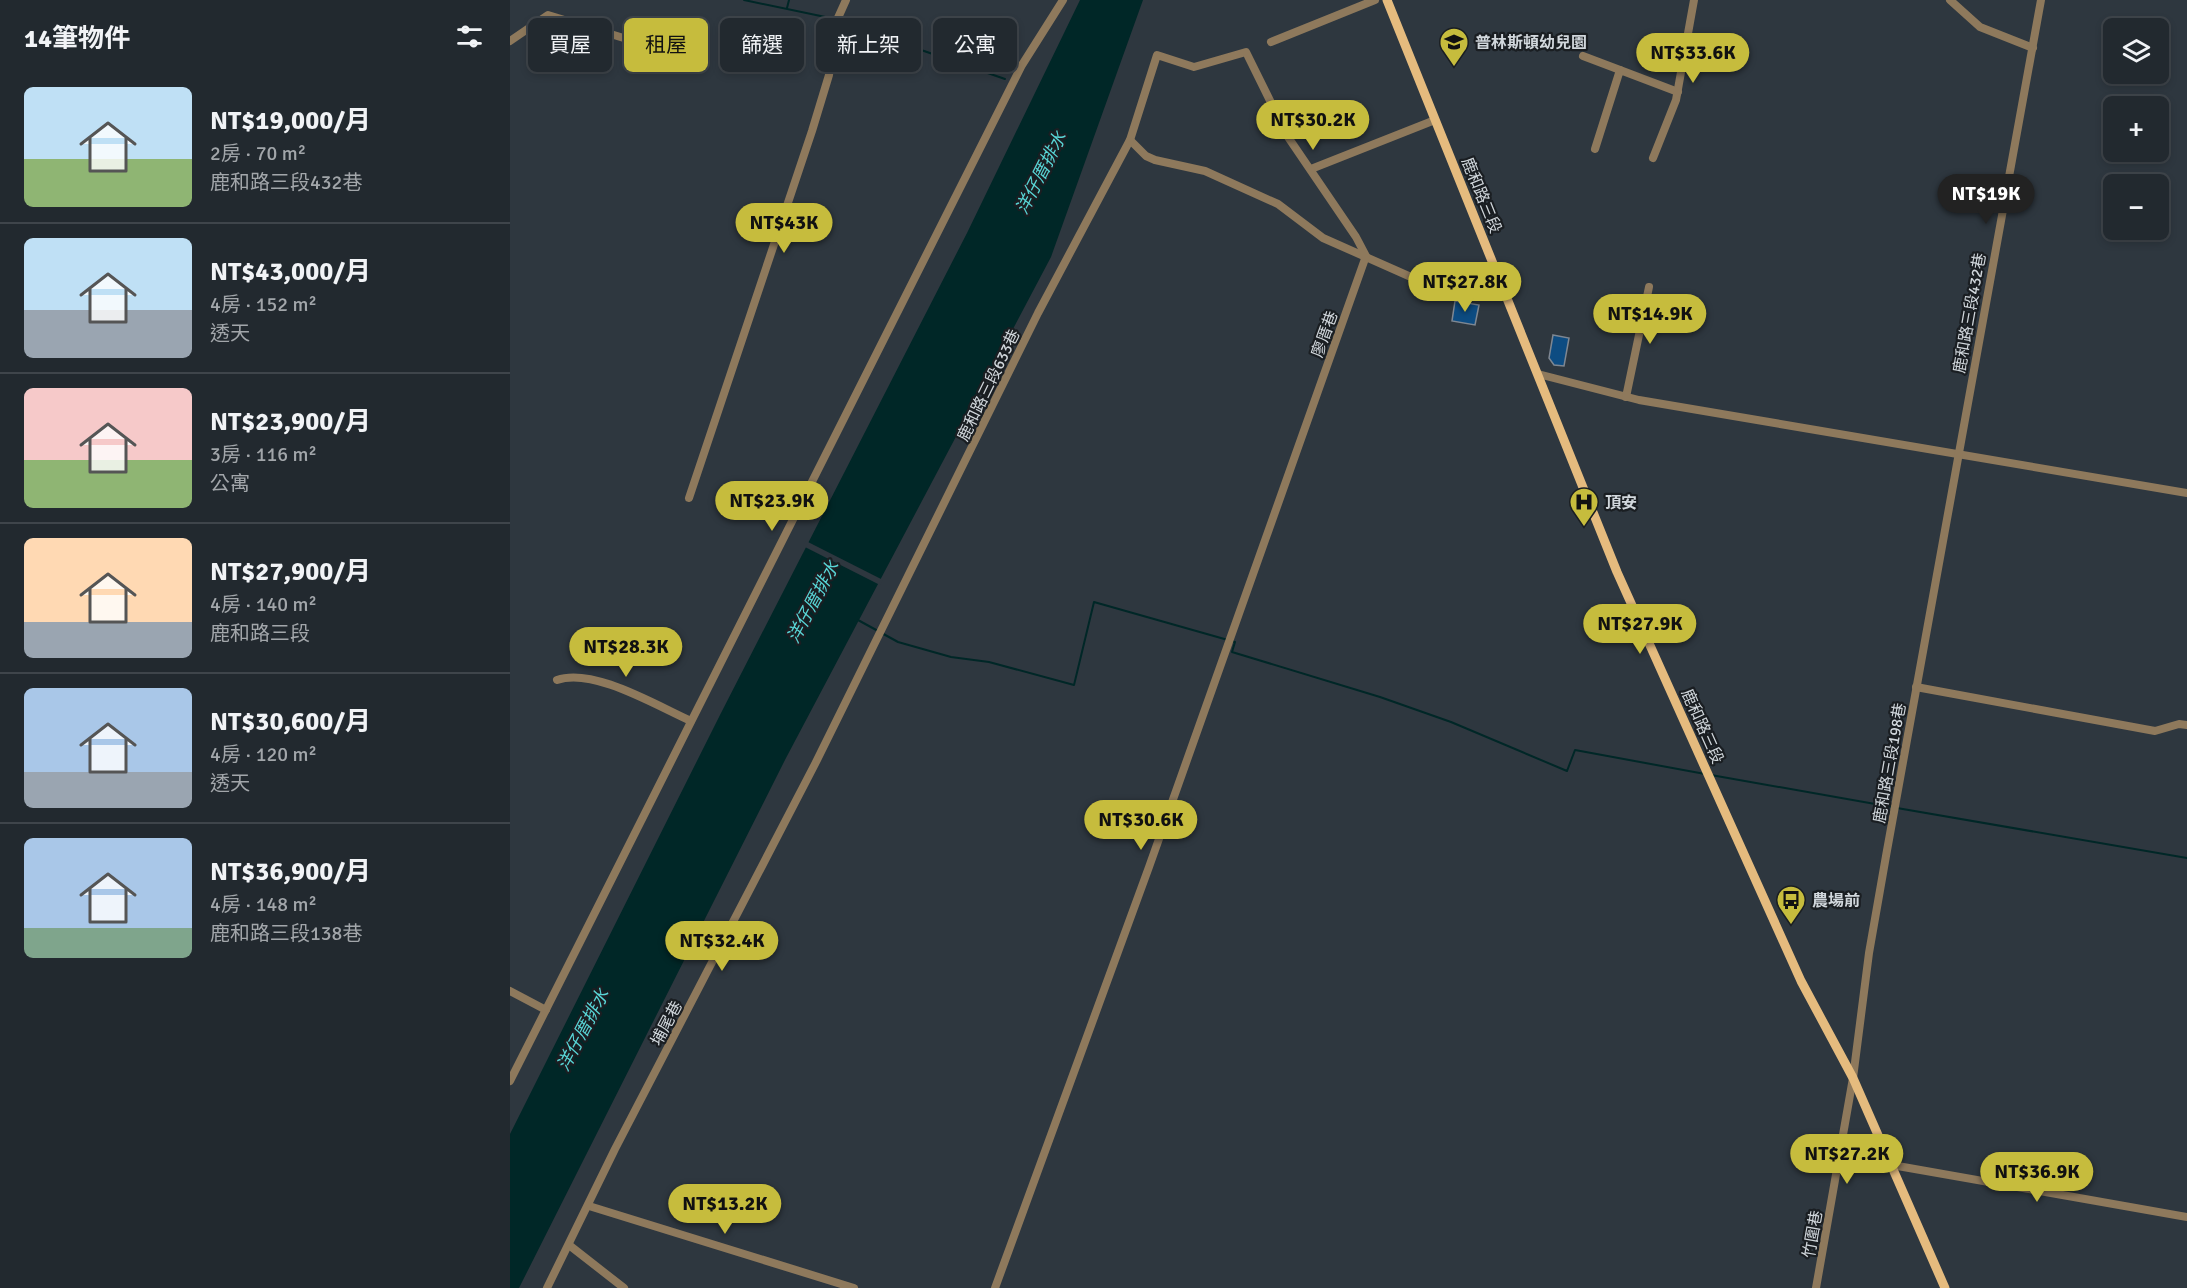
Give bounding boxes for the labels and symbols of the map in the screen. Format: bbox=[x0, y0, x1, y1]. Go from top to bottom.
school or university icon: 普林斯頓幼兒園 bbox=[1438, 26, 1470, 68]
place label: 普林斯頓幼兒園 bbox=[1475, 33, 1587, 53]
pin: NT$33.6K bbox=[1631, 33, 1755, 84]
pin: NT$30.2K bbox=[1251, 100, 1375, 151]
water label: 洋仔厝排水 bbox=[1011, 127, 1072, 218]
street label: 鹿和路三段 bbox=[1457, 155, 1505, 236]
pin: NT$19K bbox=[1937, 174, 2035, 225]
pin: NT$43K bbox=[735, 203, 833, 254]
street label: 鹿和路三段432巷 bbox=[1950, 251, 1990, 375]
pin: NT$27.8K bbox=[1403, 262, 1527, 313]
pin: NT$14.9K bbox=[1588, 294, 1712, 345]
street label: 廖厝巷 bbox=[1307, 308, 1343, 360]
street label: 鹿和路三段633巷 bbox=[953, 326, 1025, 445]
pin: NT$23.9K bbox=[710, 481, 834, 532]
hospital icon: 頂安 bbox=[1568, 486, 1600, 528]
place label: 頂安 bbox=[1605, 493, 1637, 513]
water label: 洋仔厝排水 bbox=[782, 556, 844, 647]
pin: NT$27.9K bbox=[1578, 604, 1702, 655]
pin: NT$28.3K bbox=[564, 627, 688, 678]
street label: 鹿和路三段 bbox=[1677, 686, 1727, 767]
street label: 鹿和路三段198巷 bbox=[1870, 701, 1910, 825]
pin: NT$30.6K bbox=[1079, 800, 1203, 851]
bus stop icon: 農場前 bbox=[1775, 884, 1807, 926]
place label: 農場前 bbox=[1812, 891, 1860, 911]
pin: NT$32.4K bbox=[660, 921, 784, 972]
water label: 洋仔厝排水 bbox=[552, 984, 614, 1075]
street label: 埔尾巷 bbox=[647, 998, 687, 1049]
pin: NT$27.2K bbox=[1785, 1134, 1909, 1185]
pin: NT$36.9K bbox=[1975, 1152, 2099, 1203]
pin: NT$13.2K bbox=[663, 1184, 787, 1235]
street label: 竹圍巷 bbox=[1799, 1209, 1827, 1260]

